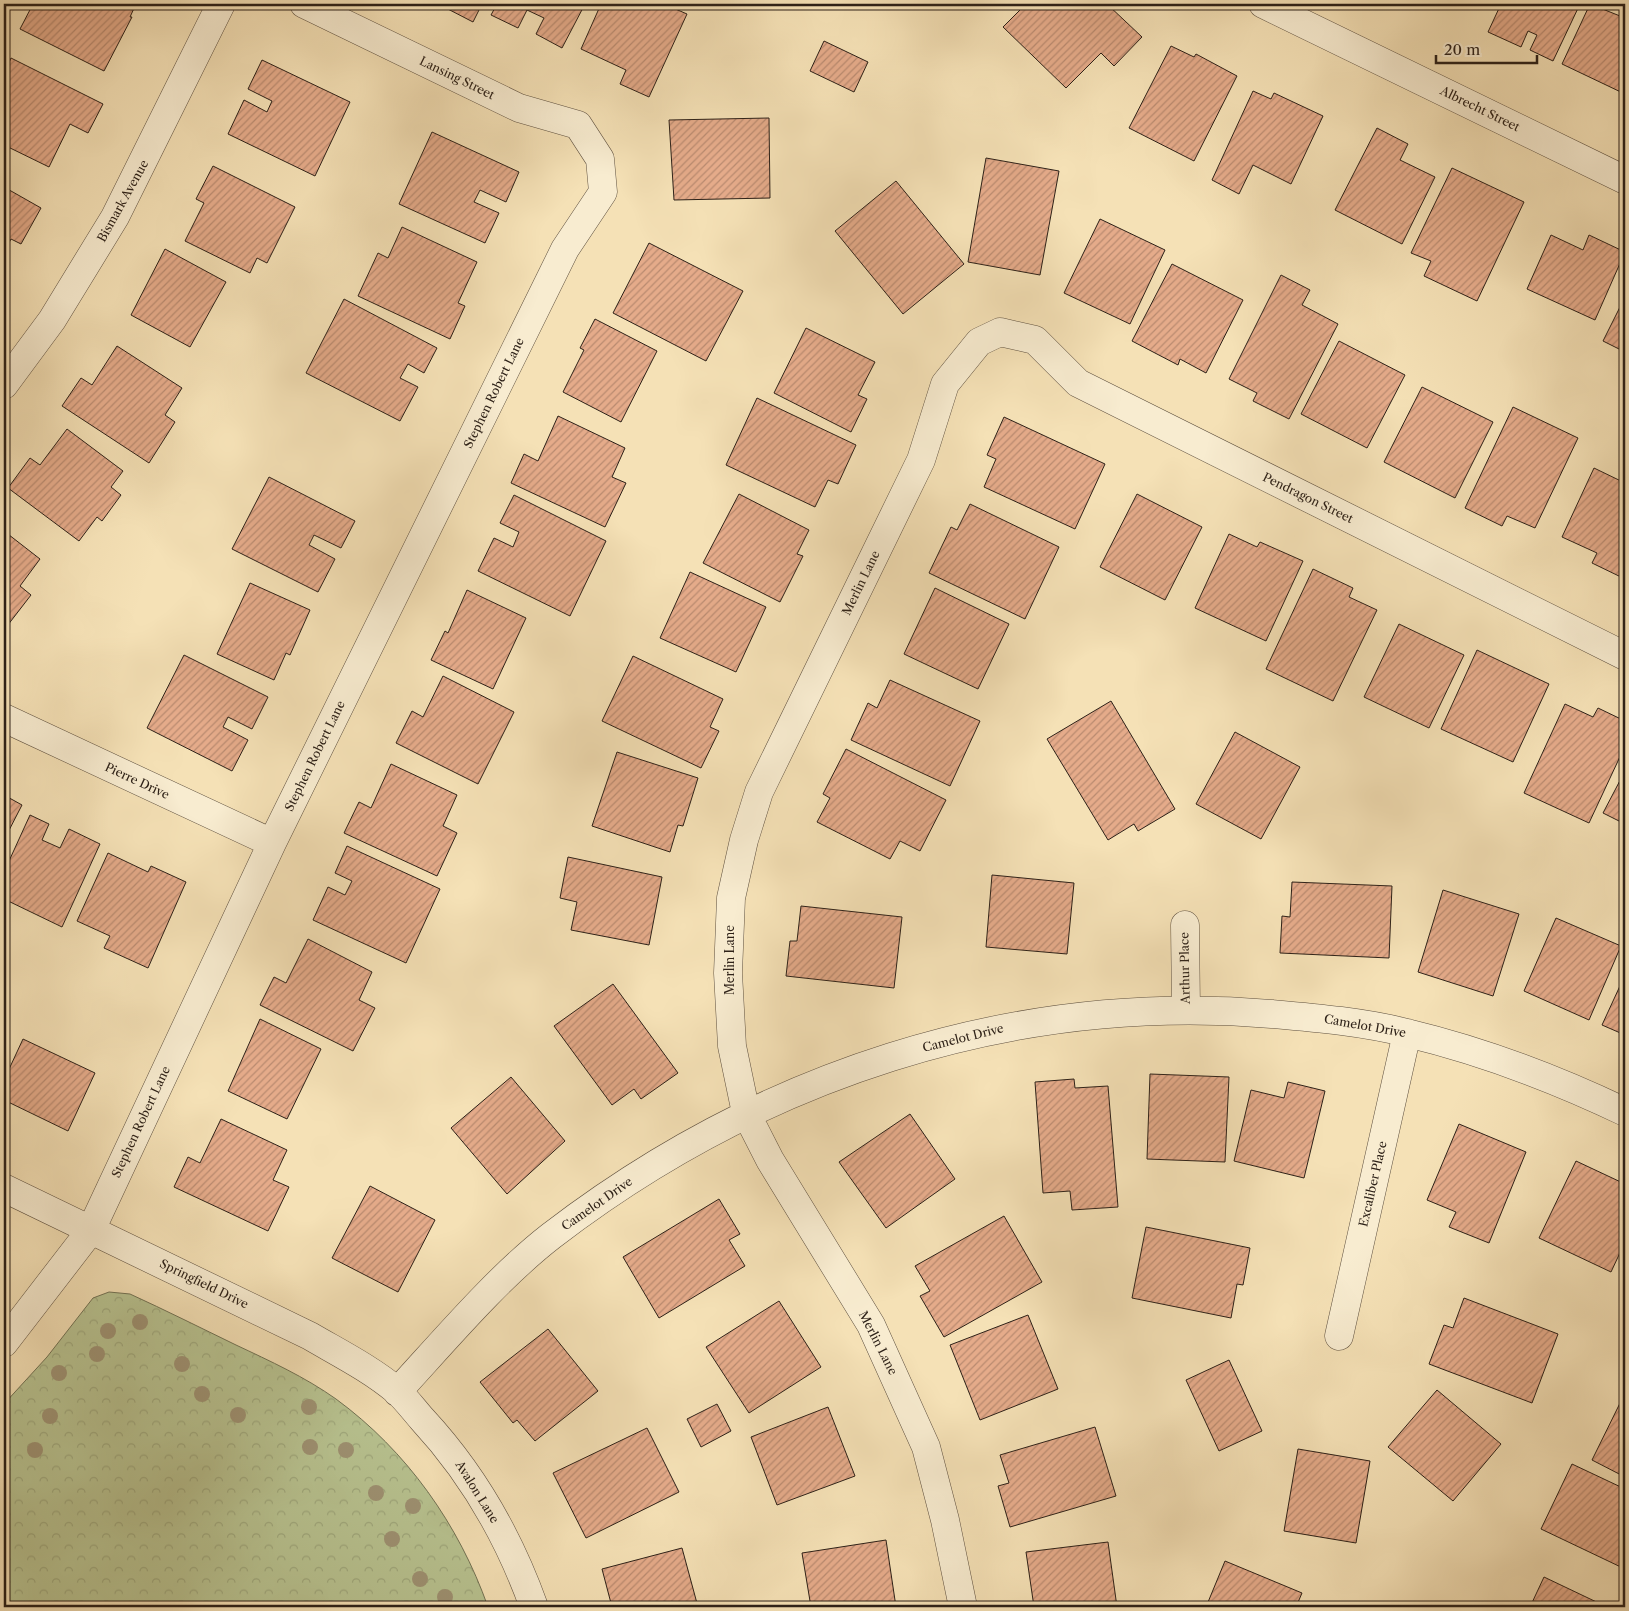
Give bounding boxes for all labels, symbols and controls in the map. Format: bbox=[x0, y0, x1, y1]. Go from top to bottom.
scale bar bbox=[1436, 32, 1538, 64]
text: 20 m bbox=[1444, 40, 1480, 59]
street label: Lansing Street bbox=[417, 53, 498, 103]
street label: Albrecht Street bbox=[1437, 82, 1523, 135]
street label: Bismark Avenue bbox=[94, 157, 152, 245]
street label: Stephen Robert Lane bbox=[460, 335, 527, 451]
street label: Pendragon Street bbox=[1261, 469, 1357, 526]
street label: Merlin Lane bbox=[838, 548, 883, 618]
street label: Stephen Robert Lane bbox=[281, 698, 348, 814]
street label: Pierre Drive bbox=[103, 759, 172, 802]
street label: Merlin Lane bbox=[722, 925, 737, 995]
street label: Arthur Place bbox=[1176, 932, 1193, 1005]
street label: Camelot Drive bbox=[1323, 1011, 1408, 1040]
street label: Camelot Drive bbox=[921, 1020, 1005, 1055]
street label: Stephen Robert Lane bbox=[108, 1063, 173, 1180]
street label: Excaliber Place bbox=[1355, 1139, 1390, 1228]
street label: Camelot Drive bbox=[558, 1173, 635, 1234]
street label: Springfield Drive bbox=[158, 1256, 251, 1312]
street label: Merlin Lane bbox=[856, 1308, 901, 1378]
street label: Avalon Lane bbox=[452, 1457, 503, 1526]

